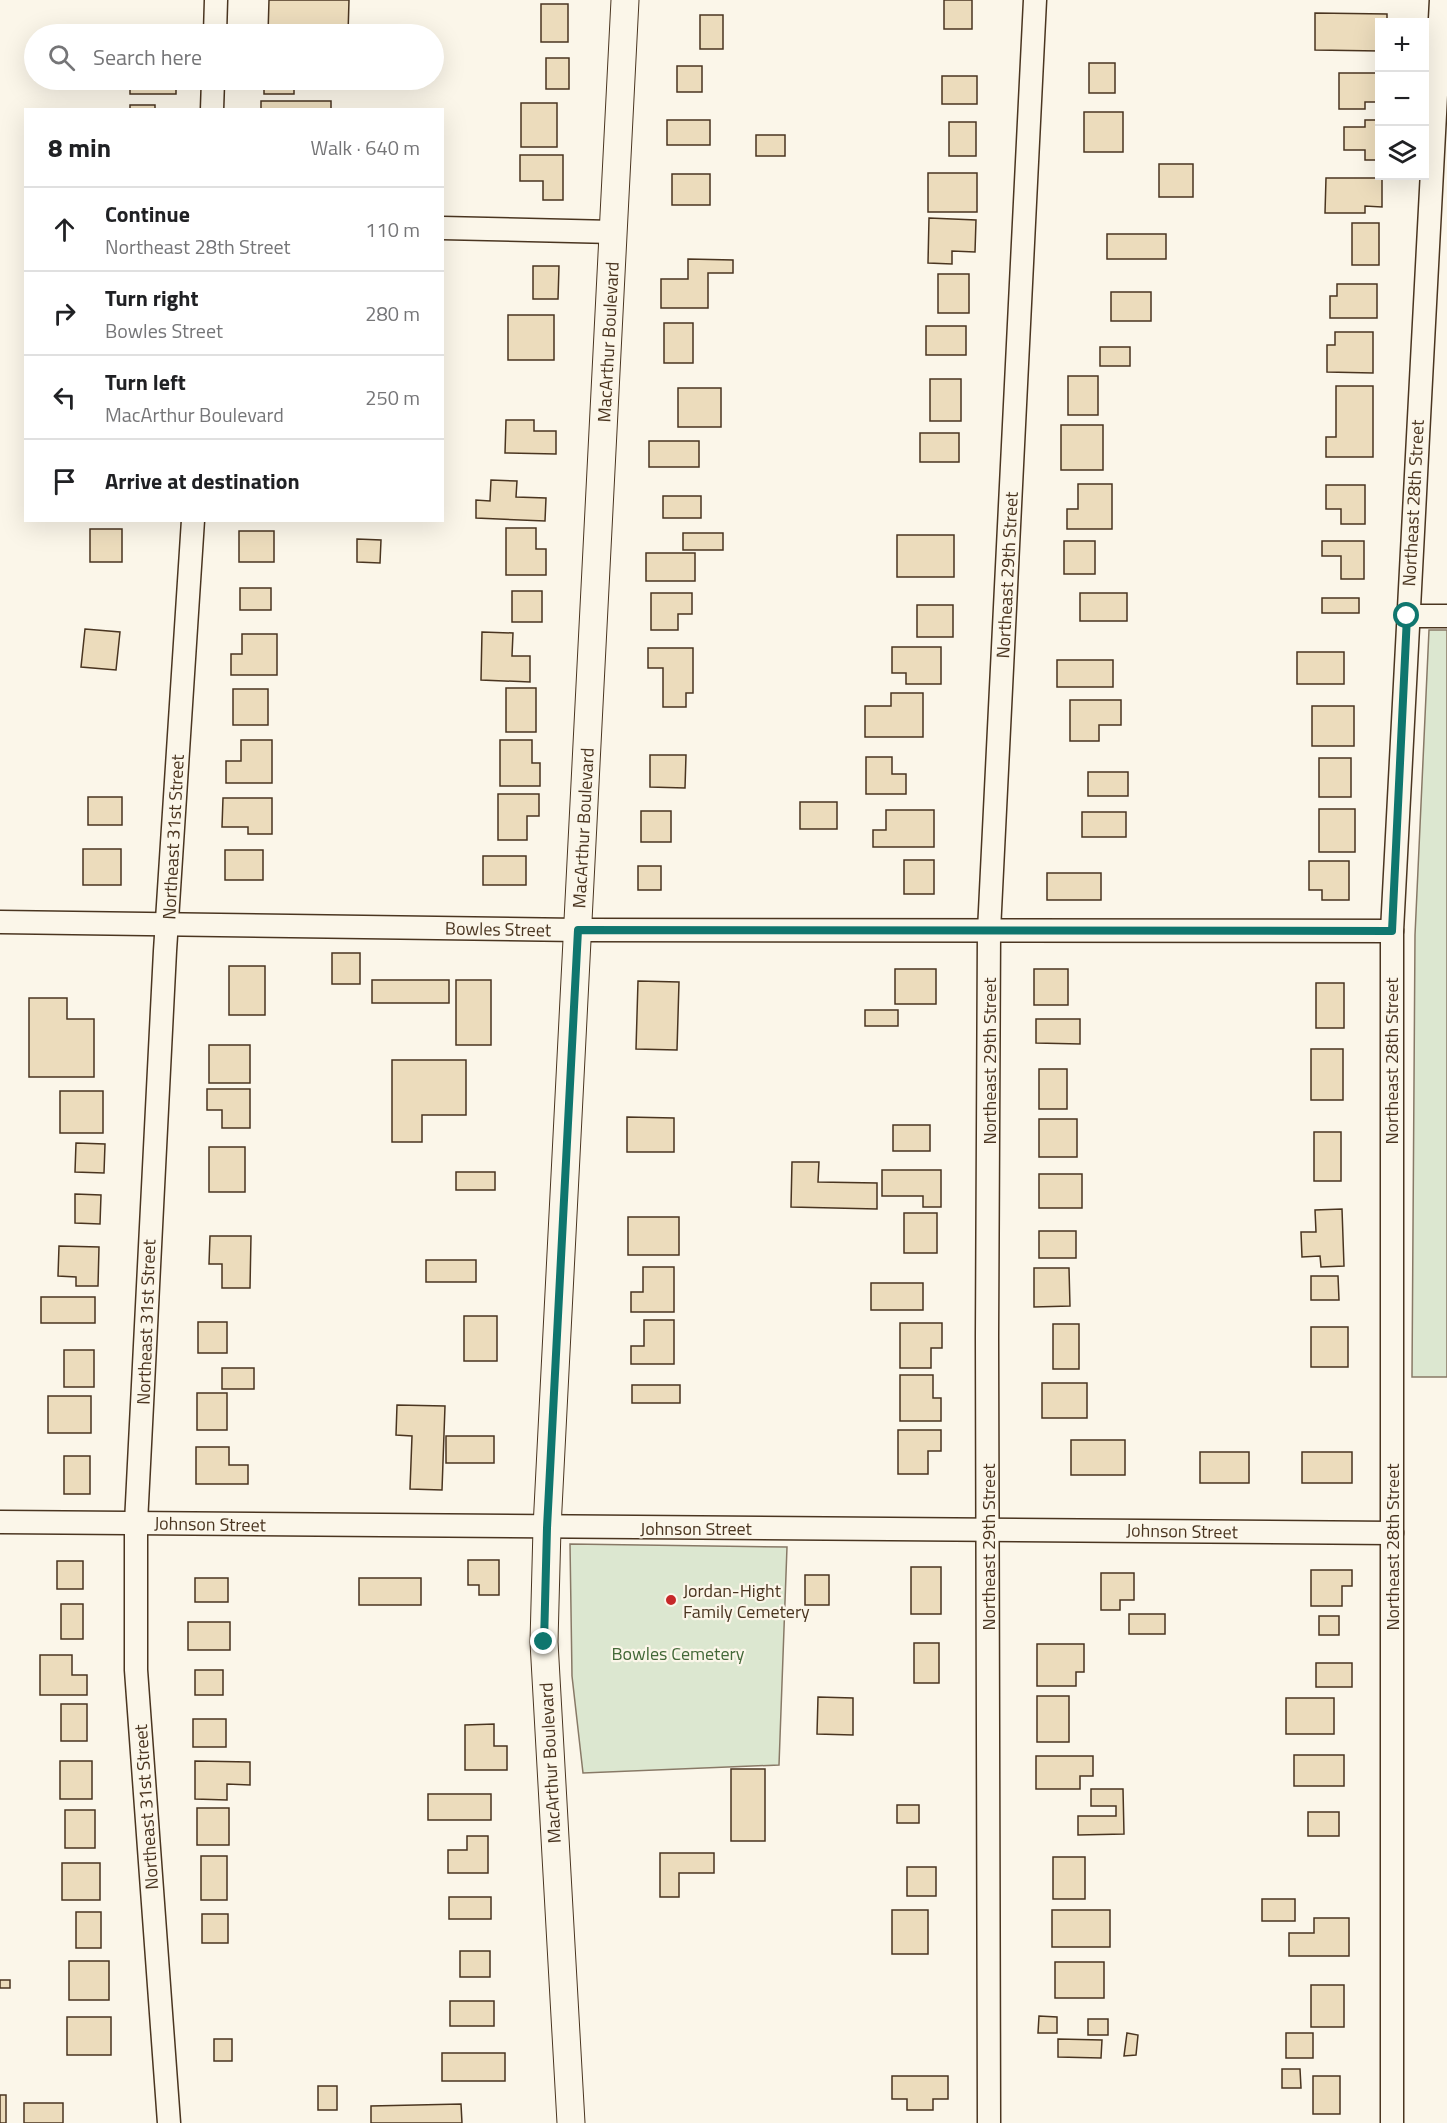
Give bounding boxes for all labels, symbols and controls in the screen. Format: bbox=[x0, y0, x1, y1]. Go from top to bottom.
map controls bbox=[1375, 18, 1429, 180]
button: + bbox=[1375, 18, 1429, 72]
search box bbox=[24, 24, 444, 90]
text: Search here bbox=[93, 40, 202, 74]
icon: search bbox=[45, 41, 78, 74]
button: − bbox=[1375, 72, 1429, 126]
button: layers bbox=[1375, 126, 1429, 180]
text: 8 min bbox=[48, 128, 111, 167]
text: Walk · 640 m bbox=[311, 132, 420, 163]
text: Continue bbox=[105, 197, 190, 231]
icon: ahead bbox=[48, 213, 81, 246]
text: 110 m bbox=[365, 214, 420, 245]
text: Northeast 28th Street bbox=[105, 231, 291, 262]
street label: MacArthur Boulevard bbox=[590, 261, 626, 423]
text: Turn right bbox=[105, 281, 199, 315]
icon: right bbox=[48, 297, 81, 330]
text: 280 m bbox=[365, 298, 420, 329]
text: Bowles Street bbox=[105, 315, 223, 346]
text: Turn left bbox=[105, 365, 186, 399]
icon: left bbox=[48, 381, 81, 414]
text: 250 m bbox=[365, 382, 420, 413]
text: MacArthur Boulevard bbox=[105, 399, 284, 430]
street label: Northeast 28th Street bbox=[1395, 418, 1431, 587]
text: Arrive at destination bbox=[105, 464, 300, 498]
icon: arrive bbox=[48, 465, 81, 498]
street label: Northeast 29th Street bbox=[989, 490, 1025, 659]
route start bbox=[1393, 602, 1419, 628]
street label: MacArthur Boulevard bbox=[565, 747, 601, 909]
street label: Northeast 31st Street bbox=[155, 753, 191, 920]
street label: Bowles Street bbox=[445, 915, 552, 943]
street label: Northeast 29th Street bbox=[976, 977, 1003, 1145]
street label: Northeast 28th Street bbox=[1378, 977, 1405, 1145]
street label: Northeast 31st Street bbox=[130, 1238, 162, 1405]
street label: Northeast 29th Street bbox=[975, 1463, 1002, 1631]
street label: Northeast 28th Street bbox=[1379, 1463, 1406, 1631]
street label: Johnson Street bbox=[154, 1510, 267, 1538]
street label: Johnson Street bbox=[640, 1515, 753, 1542]
street label: Johnson Street bbox=[1126, 1517, 1239, 1545]
place label: Jordan-Hight Family Cemetery bbox=[683, 1577, 810, 1625]
marker: Jordan-Hight Family Cemetery bbox=[664, 1593, 678, 1607]
route end bbox=[530, 1628, 556, 1654]
park label: Bowles Cemetery bbox=[612, 1640, 745, 1667]
street label: MacArthur Boulevard bbox=[532, 1682, 568, 1844]
street label: Northeast 31st Street bbox=[127, 1723, 165, 1891]

